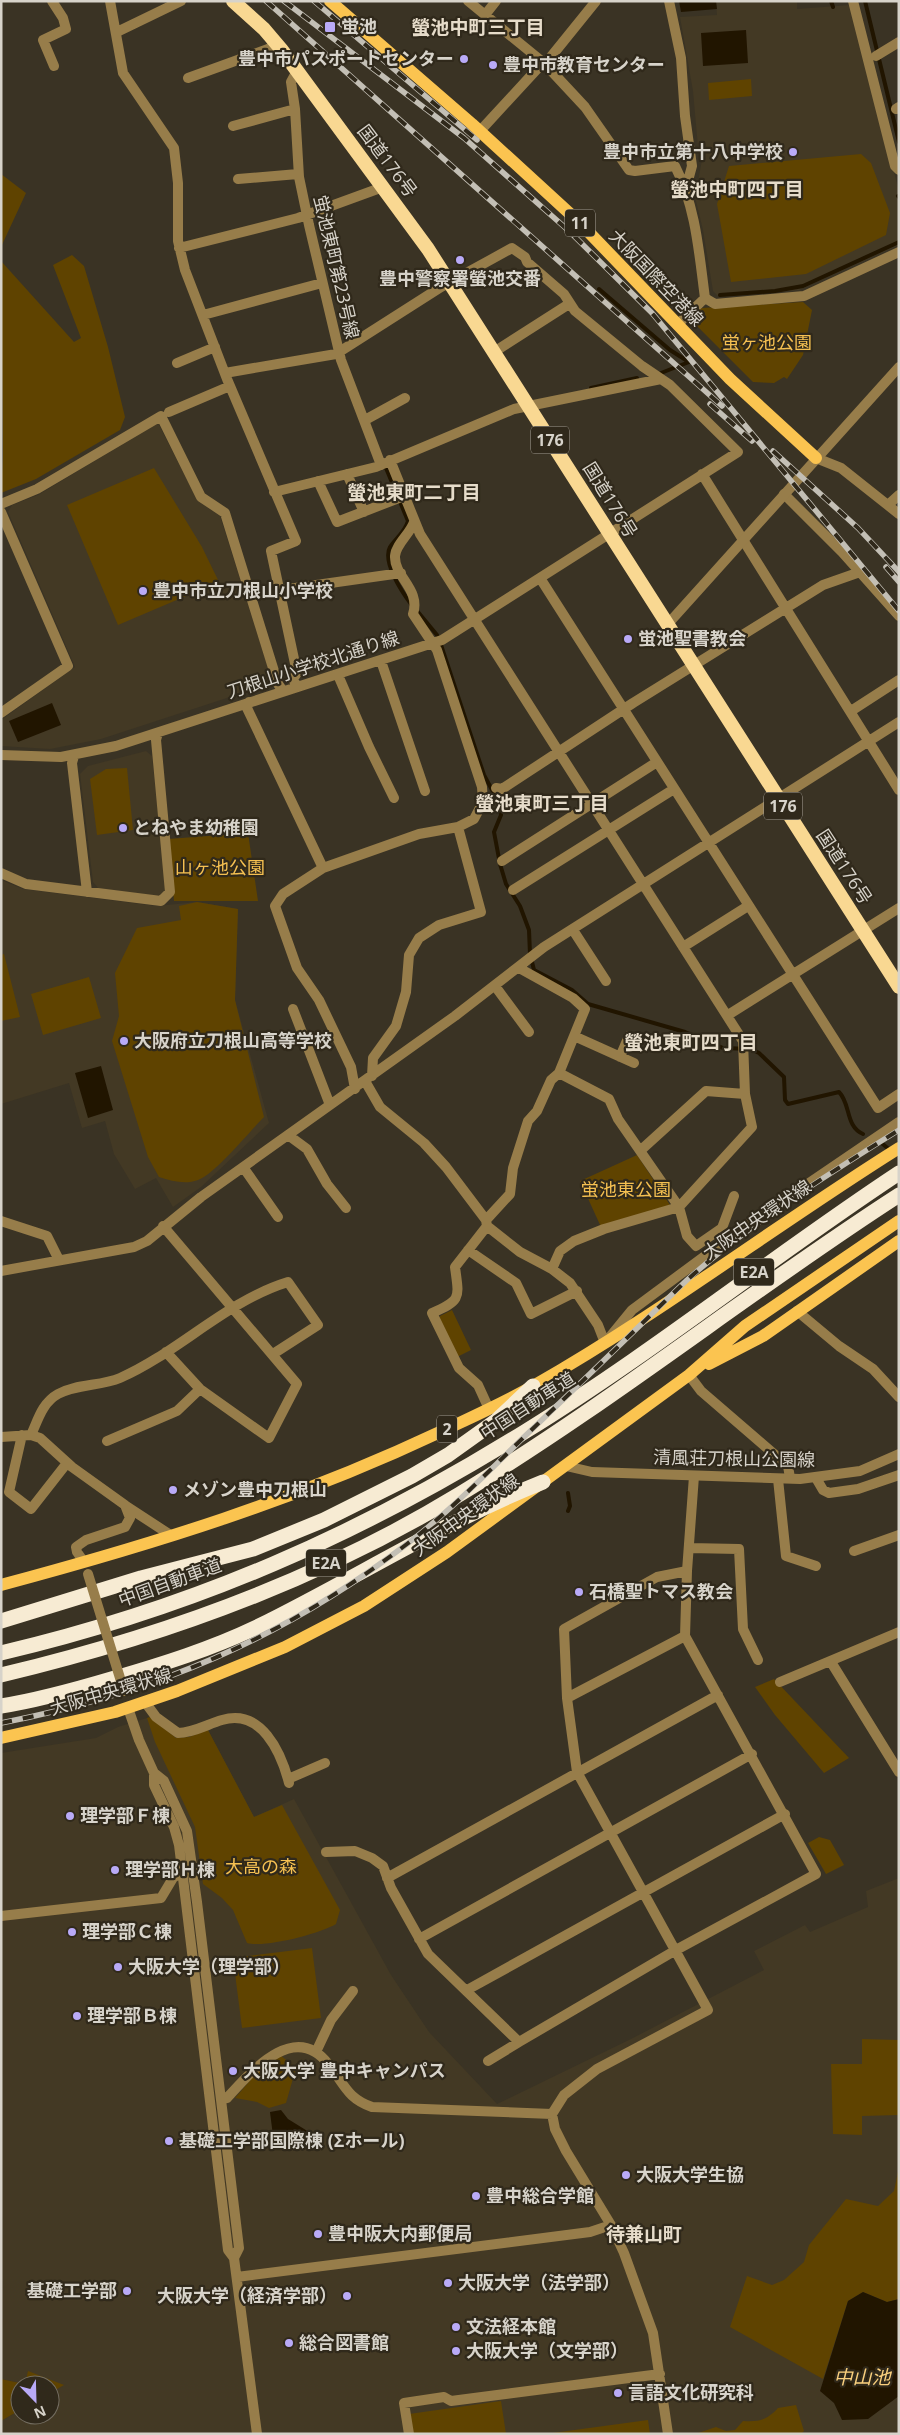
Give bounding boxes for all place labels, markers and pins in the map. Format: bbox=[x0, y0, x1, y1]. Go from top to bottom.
place label: 蛍池 bbox=[341, 14, 377, 38]
marker: 蛍池 bbox=[323, 20, 337, 34]
place label: 豊中市パスポートセンター bbox=[238, 46, 454, 70]
place label: 豊中市教育センター bbox=[503, 52, 665, 76]
marker: 豊中市パスポートセンター bbox=[458, 53, 470, 65]
marker: 豊中市教育センター bbox=[487, 59, 499, 71]
place label: 豊中市立第十八中学校 bbox=[603, 139, 783, 163]
marker: 豊中市立第十八中学校 bbox=[787, 146, 799, 158]
marker: 豊中警察署螢池交番 bbox=[454, 254, 466, 266]
place label: 豊中警察署螢池交番 bbox=[379, 266, 541, 290]
place label: 豊中市立刀根山小学校 bbox=[153, 578, 333, 602]
marker: 豊中市立刀根山小学校 bbox=[137, 585, 149, 597]
place label: 蛍池聖書教会 bbox=[638, 626, 746, 650]
marker: 蛍池聖書教会 bbox=[622, 633, 634, 645]
place label: とねやま幼稚園 bbox=[133, 815, 259, 839]
marker: とねやま幼稚園 bbox=[117, 822, 129, 834]
place label: 大阪府立刀根山高等学校 bbox=[134, 1028, 332, 1052]
marker: 大阪府立刀根山高等学校 bbox=[118, 1035, 130, 1047]
place label: メゾン豊中刀根山 bbox=[183, 1477, 327, 1501]
marker: メゾン豊中刀根山 bbox=[167, 1484, 179, 1496]
place label: 石橋聖トマス教会 bbox=[589, 1579, 733, 1603]
marker: 石橋聖トマス教会 bbox=[573, 1586, 585, 1598]
place label: 理学部Ｆ棟 bbox=[80, 1803, 170, 1827]
marker: 理学部Ｆ棟 bbox=[64, 1810, 76, 1822]
place label: 理学部Ｈ棟 bbox=[125, 1857, 215, 1881]
marker: 理学部Ｈ棟 bbox=[109, 1864, 121, 1876]
place label: 理学部Ｃ棟 bbox=[82, 1919, 172, 1943]
marker: 理学部Ｃ棟 bbox=[66, 1926, 78, 1938]
place label: 大阪大学（理学部） bbox=[128, 1954, 290, 1978]
marker: 大阪大学（理学部） bbox=[112, 1961, 124, 1973]
place label: 理学部Ｂ棟 bbox=[87, 2003, 177, 2027]
marker: 理学部Ｂ棟 bbox=[71, 2010, 83, 2022]
place label: 大阪大学 豊中キャンパス bbox=[243, 2058, 446, 2082]
marker: 大阪大学 豊中キャンパス bbox=[227, 2065, 239, 2077]
place label: 基礎工学部国際棟 (Σホール) bbox=[179, 2128, 405, 2152]
marker: 基礎工学部国際棟 (Σホール) bbox=[163, 2135, 175, 2147]
place label: 大阪大学生協 bbox=[636, 2162, 744, 2186]
marker: 大阪大学生協 bbox=[620, 2169, 632, 2181]
place label: 豊中総合学館 bbox=[486, 2183, 594, 2207]
marker: 豊中総合学館 bbox=[470, 2190, 482, 2202]
place label: 豊中阪大内郵便局 bbox=[328, 2221, 472, 2245]
marker: 豊中阪大内郵便局 bbox=[312, 2228, 324, 2240]
place label: 大阪大学（法学部） bbox=[458, 2270, 620, 2294]
marker: 大阪大学（法学部） bbox=[442, 2277, 454, 2289]
place label: 基礎工学部 bbox=[27, 2278, 117, 2302]
place label: 大阪大学（経済学部） bbox=[157, 2283, 337, 2307]
marker: 基礎工学部 bbox=[121, 2285, 133, 2297]
marker: 大阪大学（経済学部） bbox=[341, 2290, 353, 2302]
place label: 文法経本館 bbox=[466, 2314, 556, 2338]
marker: 文法経本館 bbox=[450, 2321, 462, 2333]
place label: 総合図書館 bbox=[299, 2330, 389, 2354]
marker: 総合図書館 bbox=[283, 2337, 295, 2349]
place label: 大阪大学（文学部） bbox=[466, 2338, 628, 2362]
marker: 大阪大学（文学部） bbox=[450, 2345, 462, 2357]
place label: 言語文化研究科 bbox=[628, 2380, 754, 2404]
marker: 言語文化研究科 bbox=[612, 2387, 624, 2399]

